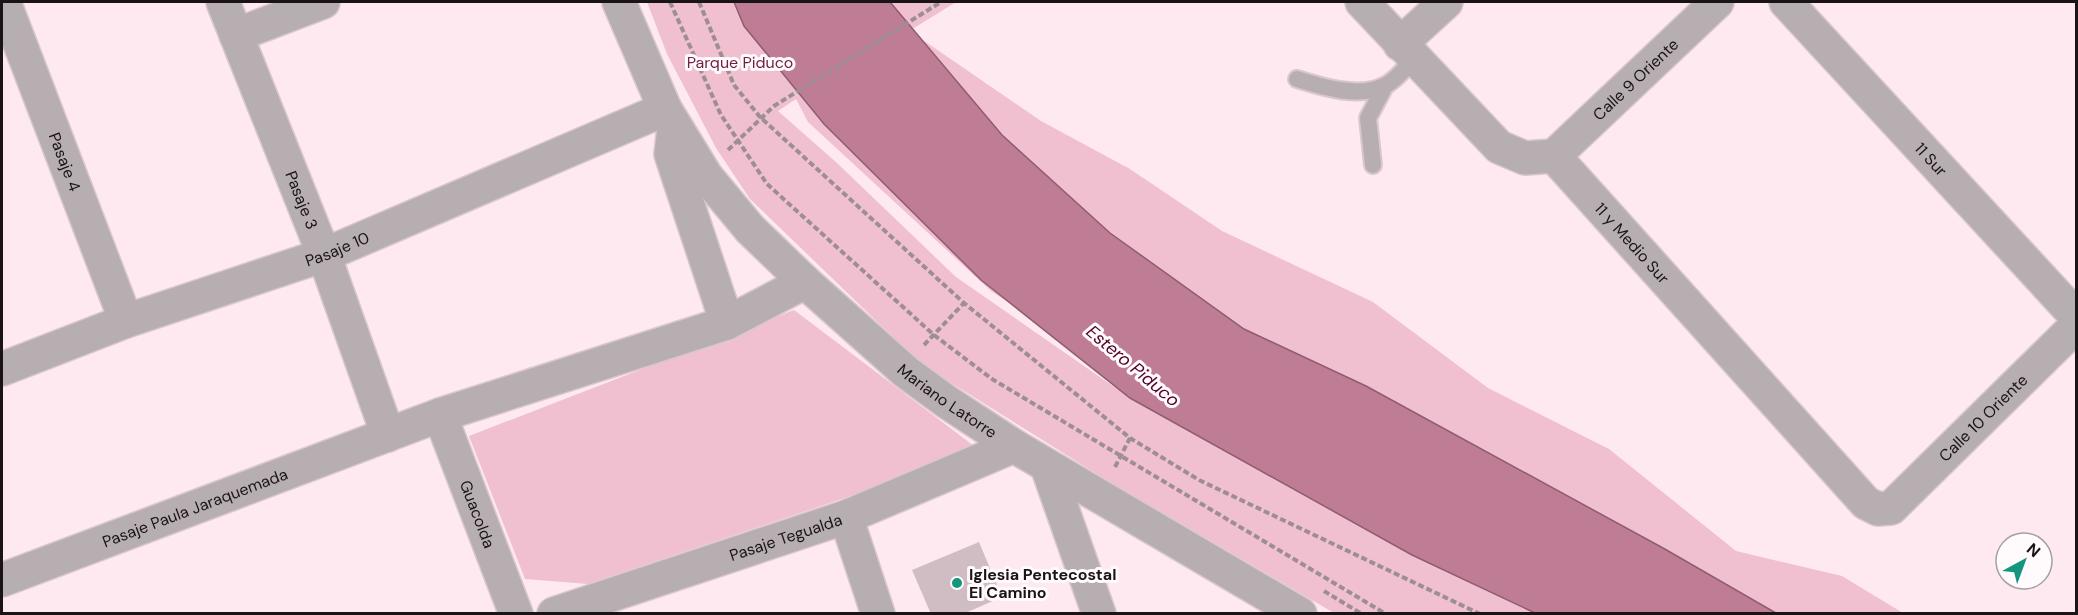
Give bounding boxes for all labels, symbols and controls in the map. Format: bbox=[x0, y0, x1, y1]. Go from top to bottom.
street label: Calle 9 Oriente bbox=[1588, 34, 1683, 125]
park label: Parque Piduco bbox=[687, 52, 793, 73]
street label: Pasaje 4 bbox=[44, 129, 85, 195]
street label: 11 Sur bbox=[1910, 138, 1952, 181]
street label: Pasaje 3 bbox=[280, 168, 323, 232]
street label: 11 y Medio Sur bbox=[1590, 198, 1674, 288]
street label: Pasaje 10 bbox=[302, 227, 373, 272]
water label: Estero Piduco bbox=[1081, 320, 1185, 412]
street label: Mariano Latorre bbox=[893, 359, 1001, 443]
street label: Calle 10 Oriente bbox=[1934, 370, 2032, 466]
street label: Pasaje Paula Jaraquemada bbox=[99, 463, 291, 552]
street label: Guacolda bbox=[455, 477, 500, 551]
street label: Pasaje Tegualda bbox=[727, 509, 845, 566]
north arrow bbox=[1994, 531, 2054, 591]
text: N bbox=[2022, 538, 2045, 562]
place label: Iglesia Pentecostal El Camino bbox=[969, 564, 1116, 603]
marker: Iglesia Pentecostal El Camino bbox=[950, 576, 964, 590]

